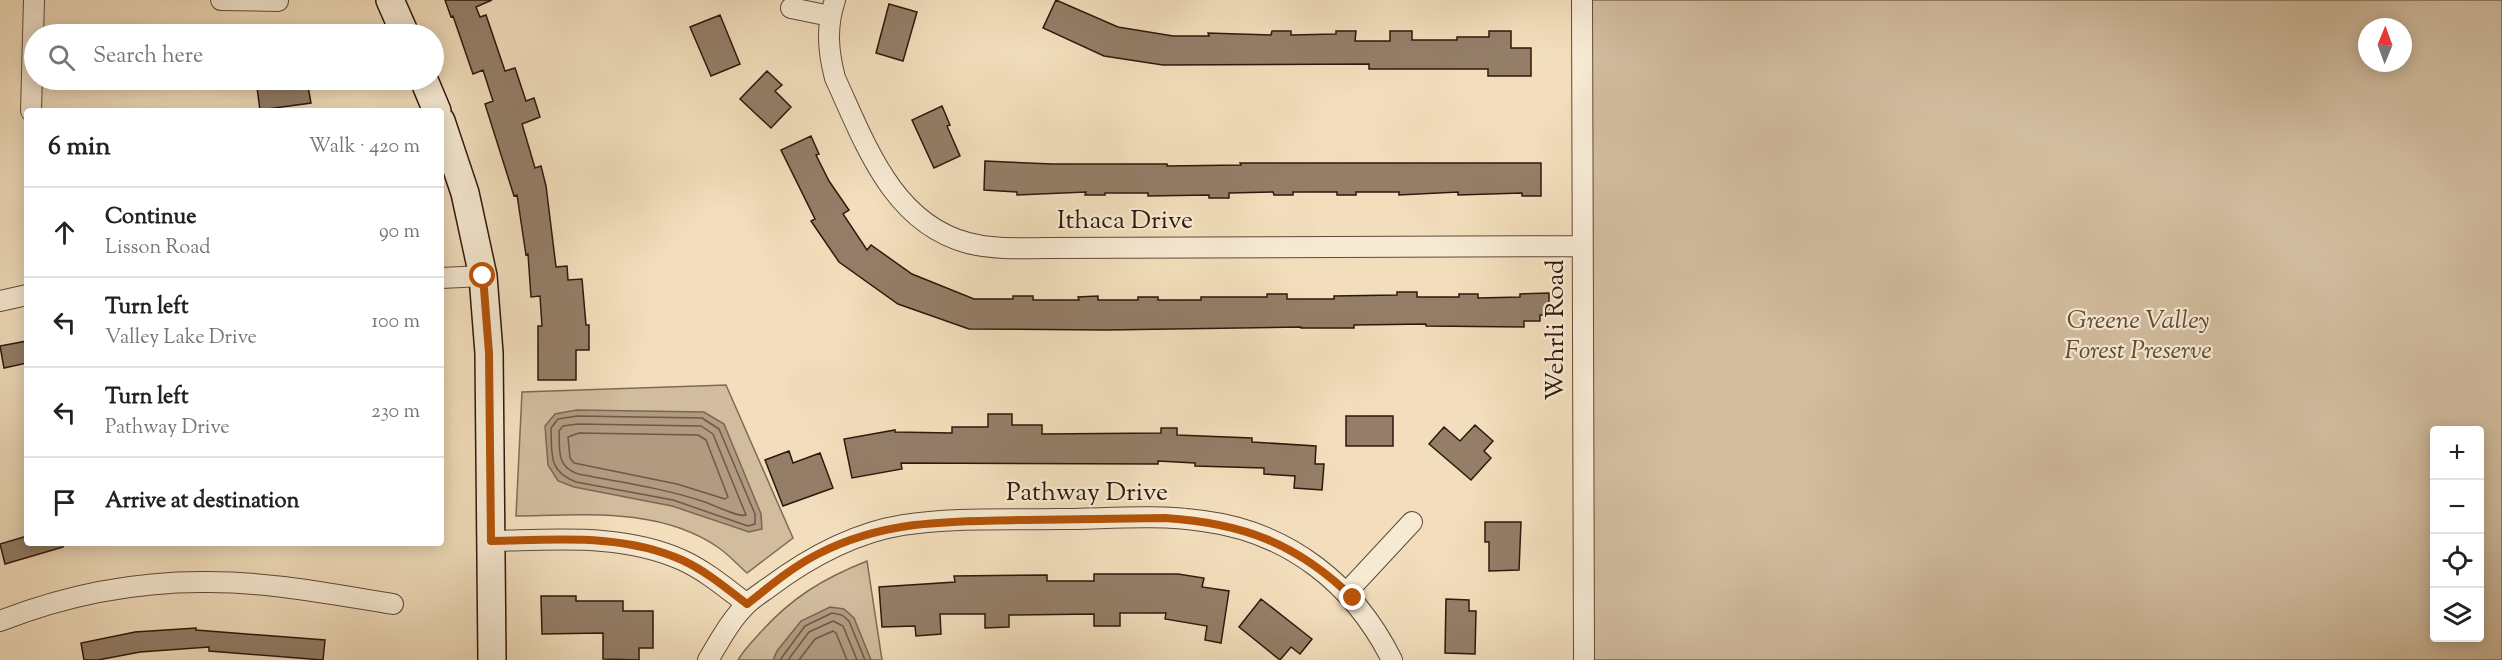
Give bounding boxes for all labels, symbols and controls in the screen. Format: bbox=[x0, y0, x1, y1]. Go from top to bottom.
north arrow bbox=[2358, 18, 2412, 72]
search box bbox=[24, 24, 444, 90]
icon: search bbox=[45, 41, 78, 74]
text: Search here bbox=[93, 41, 203, 73]
text: 6 min bbox=[48, 129, 111, 166]
text: Walk · 420 m bbox=[309, 133, 420, 162]
text: Continue bbox=[105, 202, 196, 234]
street label: Ithaca Drive bbox=[1057, 203, 1193, 240]
icon: ahead bbox=[48, 216, 81, 249]
text: 90 m bbox=[379, 218, 420, 247]
text: Lisson Road bbox=[105, 234, 210, 263]
street label: Wehrli Road bbox=[1538, 259, 1575, 401]
route start bbox=[469, 262, 495, 288]
text: Turn left bbox=[105, 292, 188, 324]
park label: Greene Valley Forest Preserve bbox=[2064, 303, 2212, 370]
icon: left bbox=[48, 306, 81, 339]
text: 100 m bbox=[371, 308, 420, 337]
text: Valley Lake Drive bbox=[105, 324, 257, 353]
text: Turn left bbox=[105, 382, 188, 414]
icon: left bbox=[48, 396, 81, 429]
text: 230 m bbox=[371, 398, 420, 427]
text: Pathway Drive bbox=[105, 414, 230, 443]
map controls bbox=[2430, 426, 2484, 642]
button: + bbox=[2430, 426, 2484, 480]
street label: Pathway Drive bbox=[1006, 475, 1168, 512]
button: − bbox=[2430, 480, 2484, 534]
icon: arrive bbox=[48, 486, 81, 519]
text: Arrive at destination bbox=[105, 486, 300, 518]
button: locate bbox=[2430, 534, 2484, 588]
route end bbox=[1339, 584, 1365, 610]
button: layers bbox=[2430, 588, 2484, 642]

